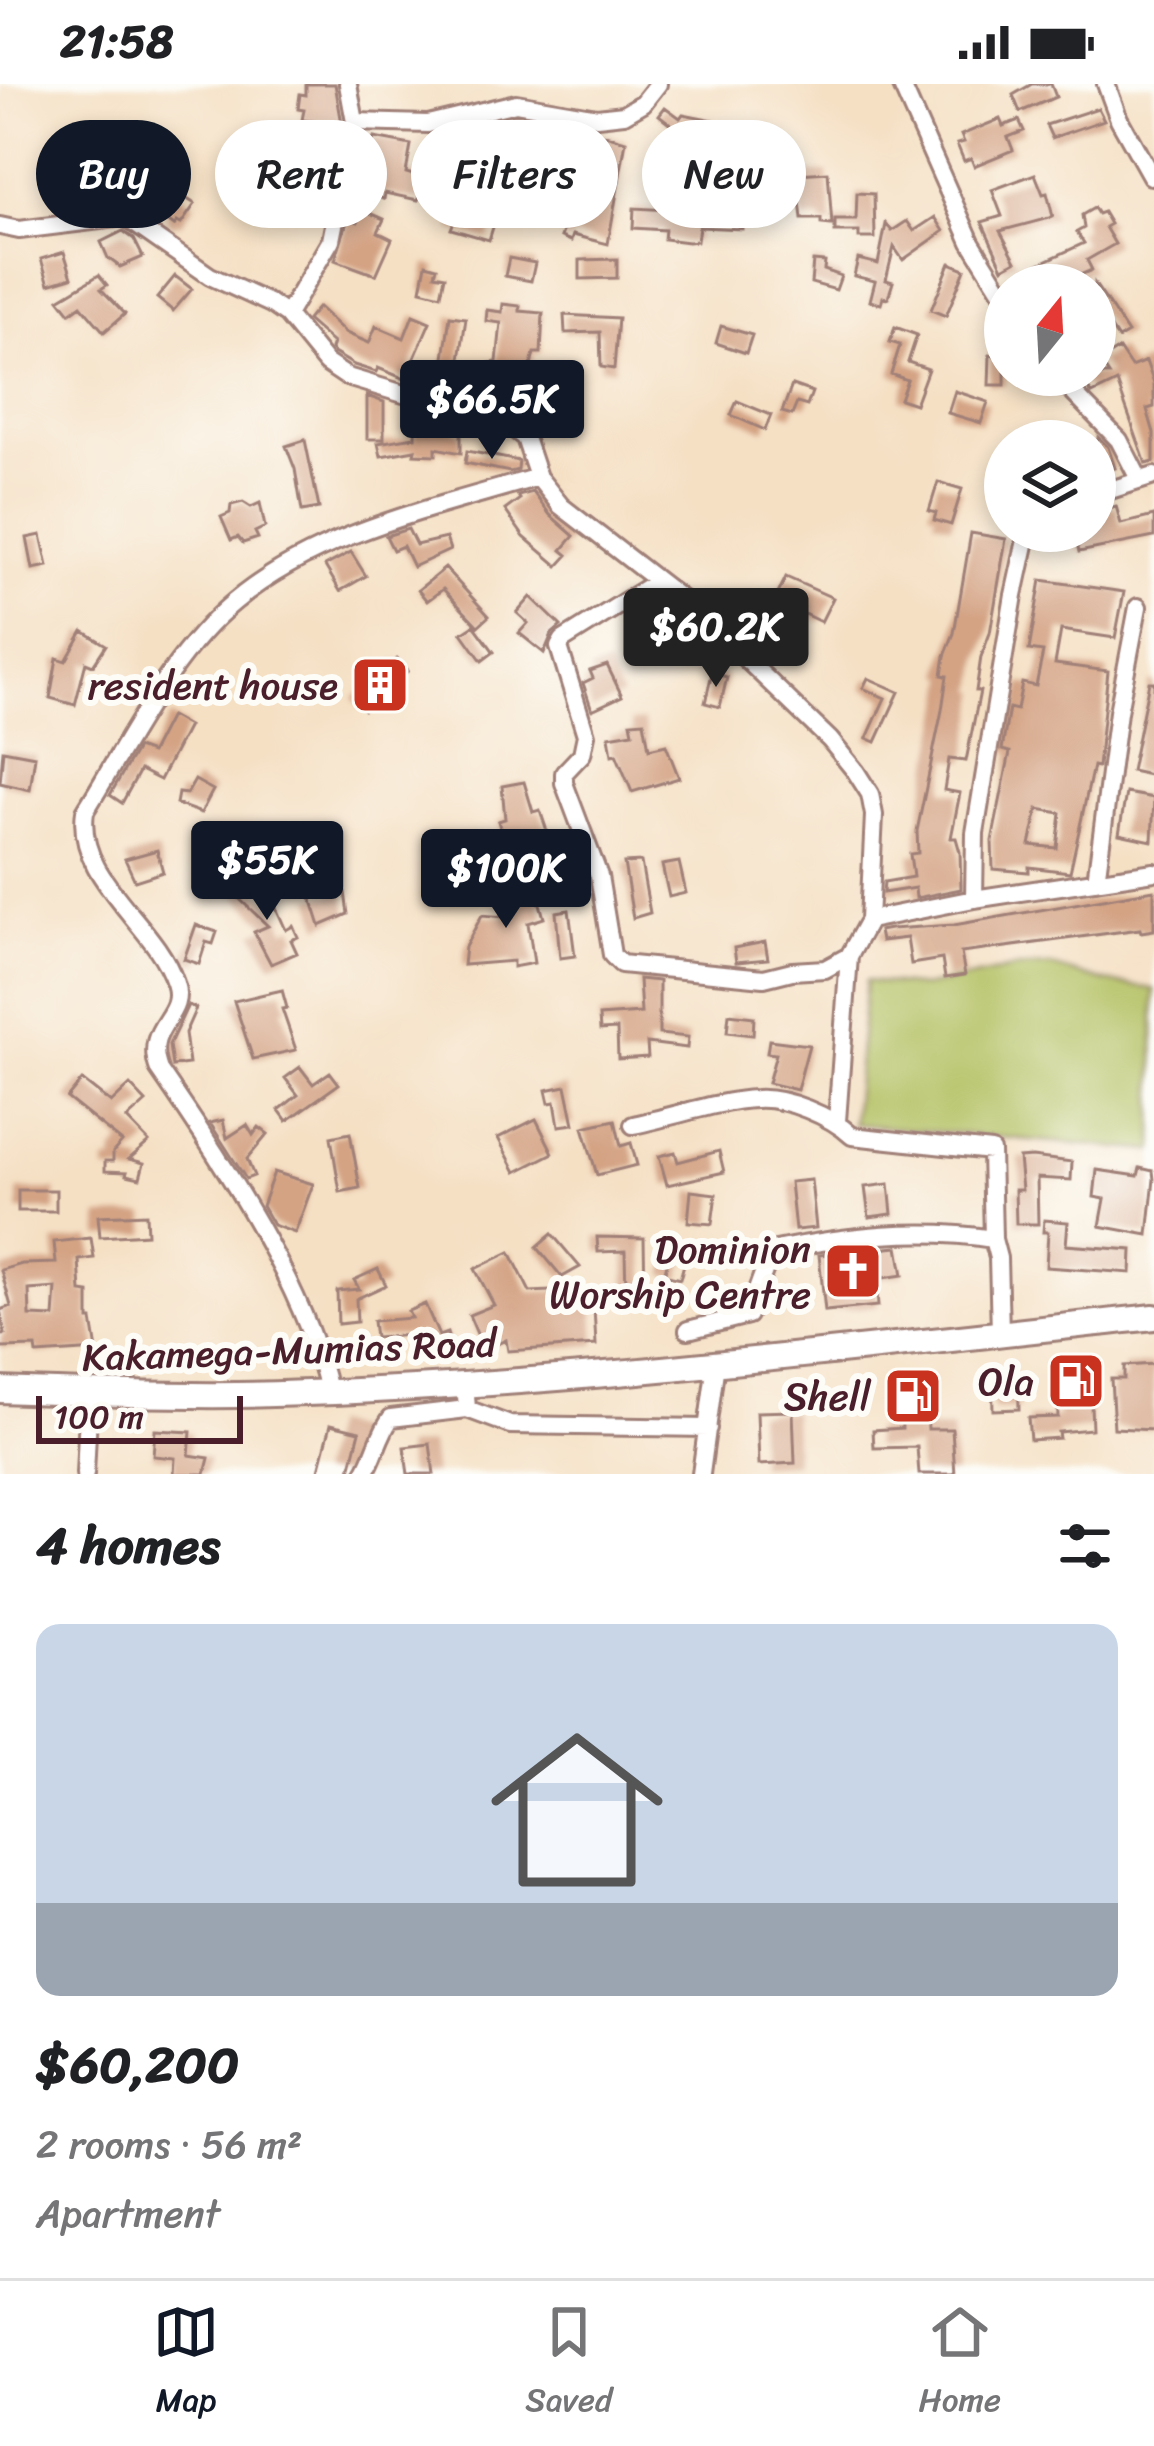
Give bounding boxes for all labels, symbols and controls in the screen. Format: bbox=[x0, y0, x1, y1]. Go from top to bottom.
text: 21:58 bbox=[60, 2, 174, 82]
chip: Buy bbox=[36, 120, 191, 228]
chip: Rent bbox=[215, 120, 387, 228]
chip: Filters bbox=[411, 120, 618, 228]
chip: New bbox=[642, 120, 806, 228]
north arrow bbox=[984, 264, 1116, 396]
map controls bbox=[984, 264, 1116, 552]
pin: $66.5K bbox=[394, 360, 590, 462]
text: $66.5K bbox=[427, 364, 557, 433]
button: layers bbox=[984, 420, 1116, 552]
pin: $60.2K bbox=[618, 588, 814, 690]
text: $60.2K bbox=[650, 592, 782, 661]
place label: resident house bbox=[88, 651, 338, 720]
building icon: resident house bbox=[349, 654, 411, 716]
pin: $55K bbox=[196, 821, 338, 923]
text: $55K bbox=[218, 825, 316, 894]
pin: $100K bbox=[422, 829, 590, 931]
text: $100K bbox=[448, 833, 564, 902]
place label: Dominion Worship Centre bbox=[549, 1215, 811, 1329]
church icon: Dominion Worship Centre bbox=[822, 1240, 884, 1302]
street label: Kakamega-Mumias Road bbox=[81, 1308, 500, 1392]
place label: Ola bbox=[978, 1347, 1034, 1416]
fuel station icon: Ola bbox=[1045, 1350, 1107, 1412]
place label: Shell bbox=[784, 1362, 872, 1431]
fuel station icon: Shell bbox=[882, 1365, 944, 1427]
text: 100 m bbox=[54, 1388, 144, 1446]
scale bar bbox=[36, 1390, 243, 1443]
text: 4 homes bbox=[36, 1501, 220, 1591]
icon: filters bbox=[1052, 1513, 1118, 1579]
icon: home bbox=[469, 1702, 685, 1918]
text: $60,200 bbox=[36, 2020, 239, 2110]
text: 2 rooms · 56 m² bbox=[36, 2110, 302, 2179]
text: Apartment bbox=[36, 2179, 220, 2248]
tab: Map bbox=[153, 2299, 219, 2429]
tab: Saved bbox=[525, 2299, 612, 2429]
tab: Home bbox=[918, 2299, 1001, 2429]

